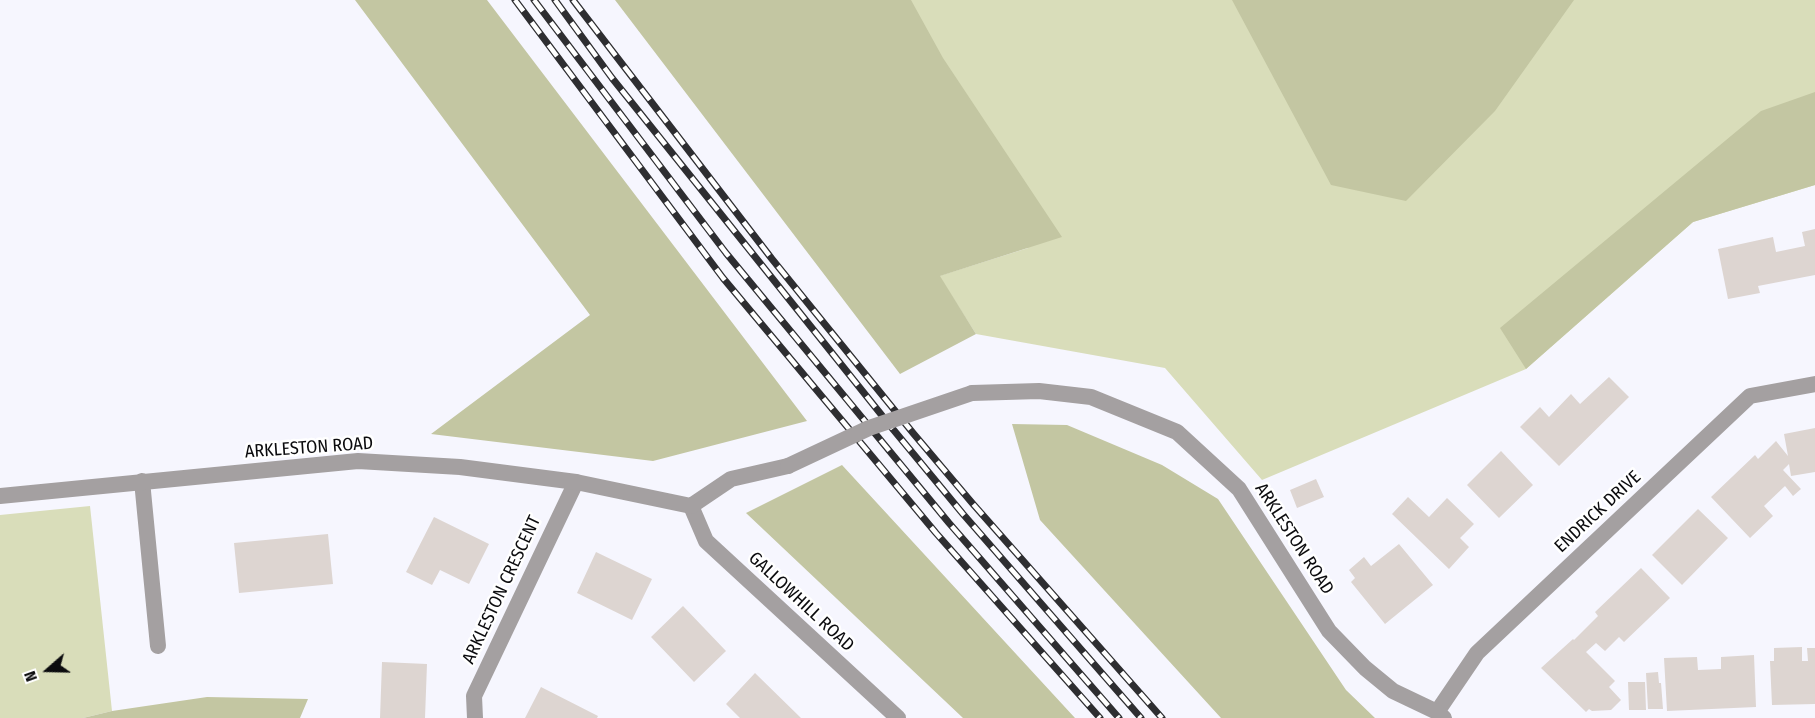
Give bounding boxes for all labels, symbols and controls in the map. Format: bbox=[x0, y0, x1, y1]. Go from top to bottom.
street label: ARKLESTON ROAD bbox=[244, 433, 374, 463]
street label: ENDRICK DRIVE bbox=[1550, 467, 1646, 557]
street label: ARKLESTON ROAD bbox=[1250, 479, 1338, 599]
street label: ARKLESTON CRESCENT bbox=[458, 513, 546, 667]
street label: GALLOWHILL ROAD bbox=[744, 548, 858, 656]
north arrow bbox=[18, 640, 78, 700]
text: N bbox=[20, 669, 41, 684]

